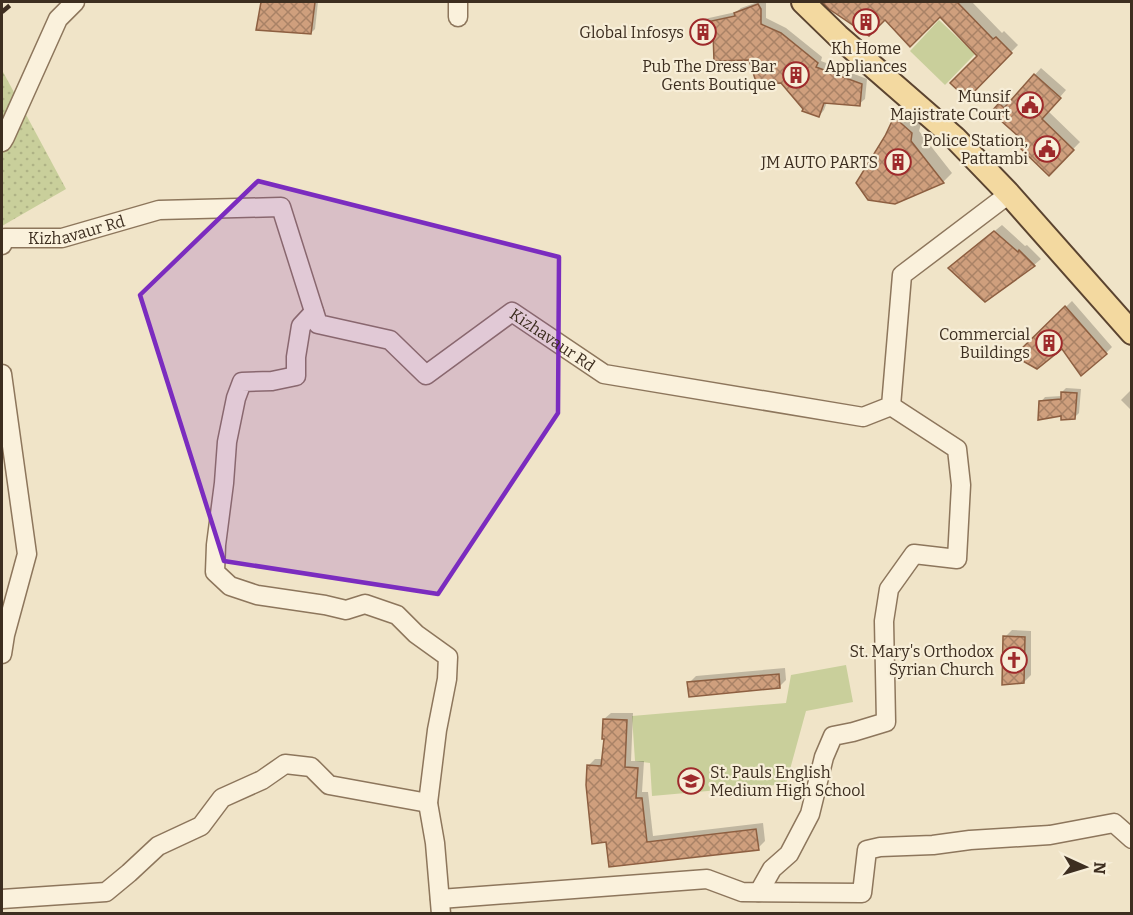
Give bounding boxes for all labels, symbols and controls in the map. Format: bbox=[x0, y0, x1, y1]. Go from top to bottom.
building icon: Kh Home Appliances bbox=[851, 7, 881, 37]
building icon: Global Infosys bbox=[688, 17, 718, 47]
place label: Global Infosys bbox=[579, 23, 684, 42]
place label: Kh Home Appliances bbox=[825, 39, 907, 76]
place label: Pub The Dress Bar Gents Boutique bbox=[642, 57, 776, 94]
building icon: Pub The Dress Bar Gents Boutique bbox=[781, 60, 811, 90]
place label: Munsif Majistrate Court bbox=[890, 87, 1011, 124]
public building icon: Munsif Majistrate Court bbox=[1015, 90, 1045, 120]
place label: Police Station, Pattambi bbox=[923, 131, 1028, 168]
public building icon: Police Station, Pattambi bbox=[1032, 134, 1062, 164]
building icon: JM AUTO PARTS bbox=[883, 147, 913, 177]
place label: JM AUTO PARTS bbox=[760, 153, 878, 172]
street label: Kizhavaur Rd bbox=[28, 211, 127, 248]
street label: Kizhavaur Rd bbox=[506, 304, 599, 376]
place label: Commercial Buildings bbox=[939, 325, 1030, 362]
building icon: Commercial Buildings bbox=[1034, 328, 1064, 358]
place label: St. Mary's Orthodox Syrian Church bbox=[849, 642, 994, 679]
church icon: St. Mary's Orthodox Syrian Church bbox=[999, 645, 1029, 675]
place label: St. Pauls English Medium High School bbox=[710, 763, 865, 800]
school or university icon: St. Pauls English Medium High School bbox=[676, 766, 706, 796]
north arrow bbox=[1055, 837, 1115, 897]
text: N bbox=[1090, 861, 1109, 875]

